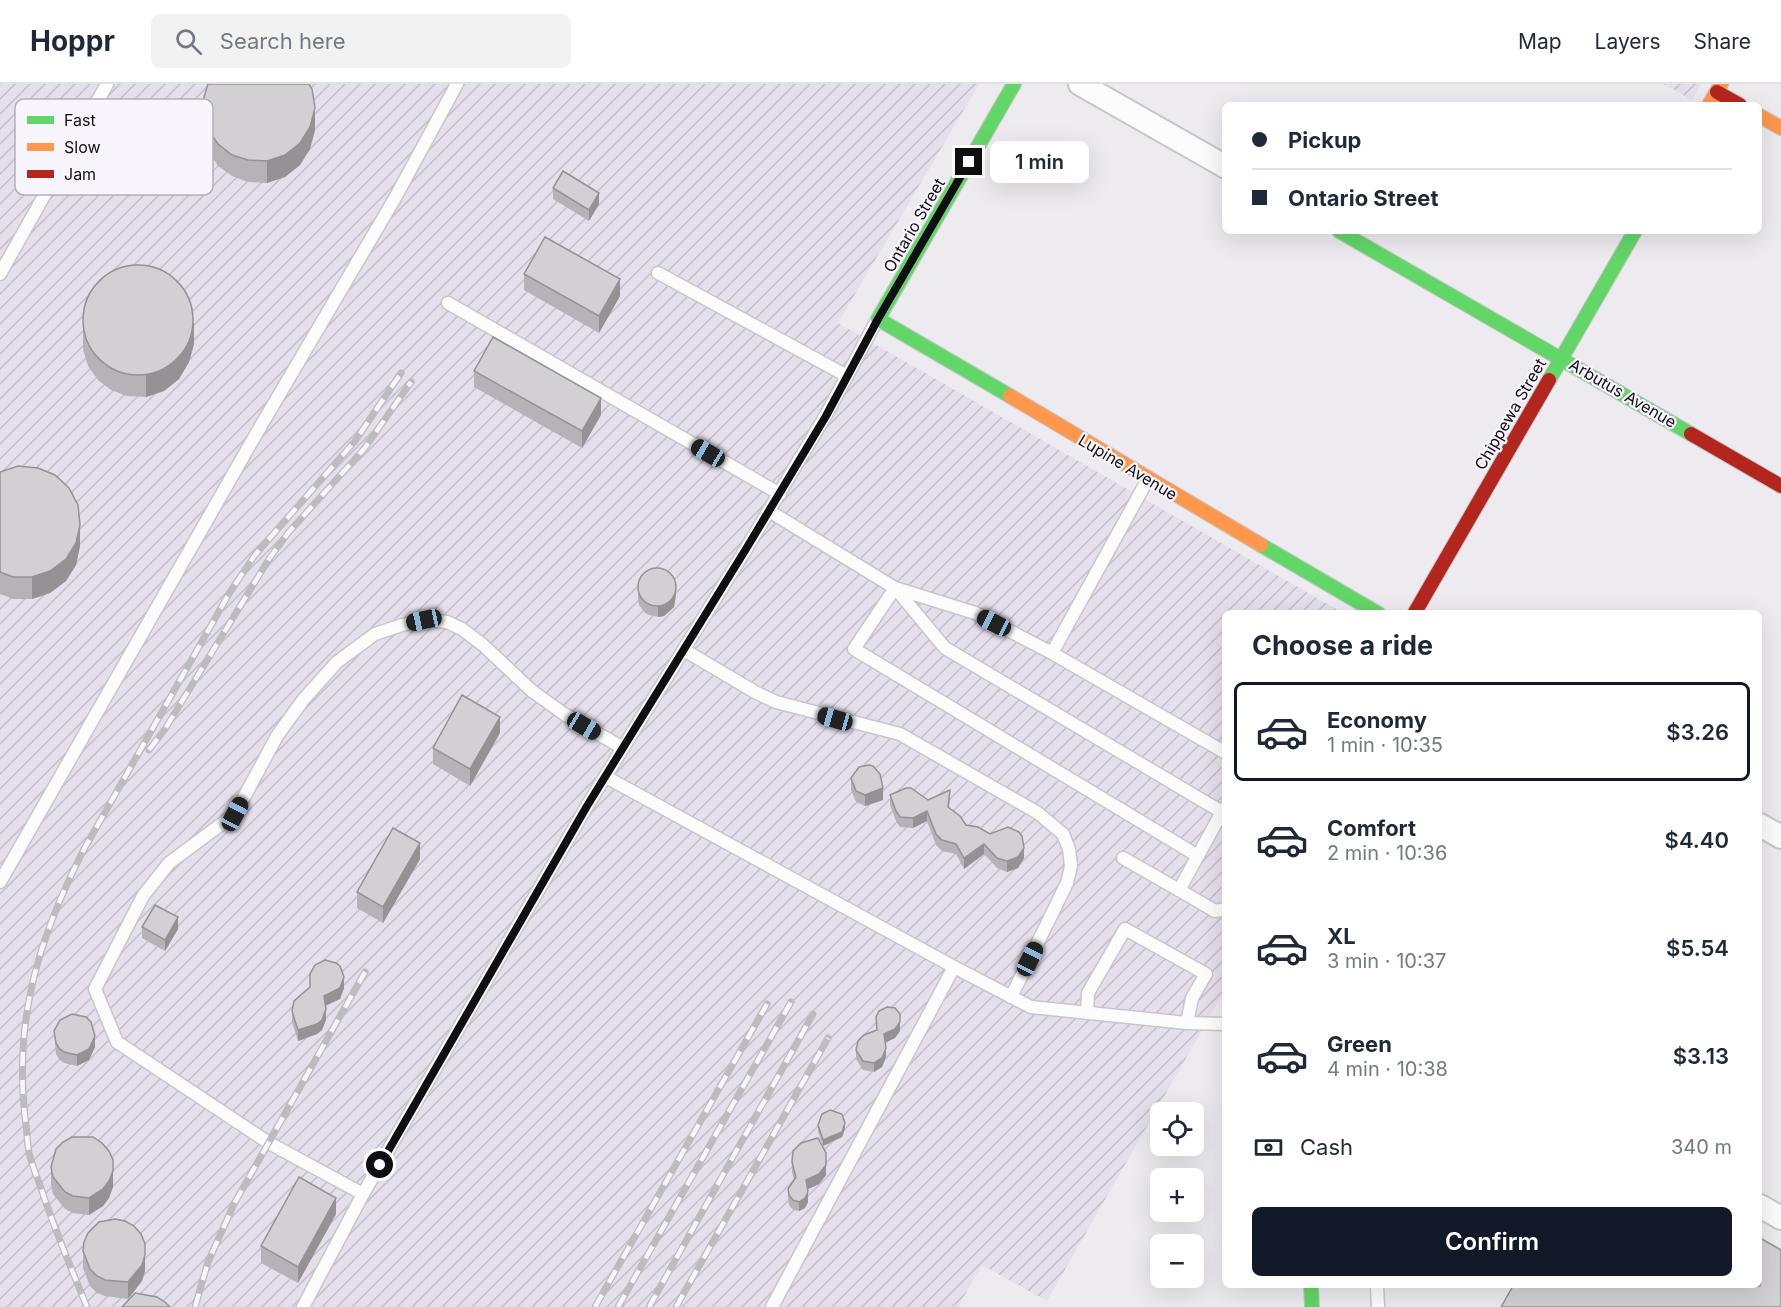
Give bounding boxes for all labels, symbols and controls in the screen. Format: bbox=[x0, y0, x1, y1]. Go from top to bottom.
search box bbox=[151, 14, 571, 68]
text: Hoppr bbox=[30, 24, 115, 58]
icon: search bbox=[172, 25, 205, 58]
text: Search here bbox=[220, 28, 346, 54]
text: Map bbox=[1518, 29, 1562, 54]
text: Layers bbox=[1595, 29, 1661, 54]
text: Share bbox=[1694, 29, 1751, 54]
legend bbox=[15, 99, 213, 195]
text: Fast bbox=[64, 110, 96, 130]
text: Pickup bbox=[1288, 127, 1362, 153]
text: Slow bbox=[64, 137, 101, 157]
callout: 1 min bbox=[990, 141, 1089, 183]
route end bbox=[955, 148, 982, 175]
text: 1 min bbox=[1015, 150, 1064, 174]
text: Jam bbox=[64, 164, 96, 184]
street label: Ontario Street bbox=[879, 174, 949, 276]
text: Ontario Street bbox=[1288, 185, 1439, 211]
street label: Arbutus Avenue bbox=[1566, 354, 1680, 432]
street label: Chippewa Street bbox=[1470, 355, 1550, 473]
street label: Lupine Avenue bbox=[1075, 430, 1181, 504]
car bbox=[688, 436, 728, 470]
car bbox=[405, 607, 443, 633]
car bbox=[974, 607, 1014, 639]
text: Choose a ride bbox=[1252, 629, 1433, 662]
car bbox=[815, 705, 855, 733]
icon: car bbox=[1255, 705, 1309, 759]
text: Economy bbox=[1327, 707, 1427, 733]
car bbox=[564, 709, 604, 743]
text: $3.26 bbox=[1666, 719, 1729, 745]
text: 1 min · 10:35 bbox=[1327, 733, 1443, 757]
car bbox=[219, 794, 251, 834]
icon: car bbox=[1255, 813, 1309, 867]
text: Comfort bbox=[1327, 815, 1416, 841]
text: $4.40 bbox=[1665, 827, 1729, 853]
text: 2 min · 10:36 bbox=[1327, 841, 1447, 865]
icon: car bbox=[1255, 921, 1309, 975]
text: XL bbox=[1327, 923, 1356, 949]
text: $5.54 bbox=[1666, 935, 1729, 961]
car bbox=[1014, 939, 1046, 979]
text: 3 min · 10:37 bbox=[1327, 949, 1446, 973]
icon: car bbox=[1255, 1029, 1309, 1083]
text: Green bbox=[1327, 1031, 1392, 1057]
text: $3.13 bbox=[1673, 1043, 1729, 1069]
text: 4 min · 10:38 bbox=[1327, 1057, 1448, 1081]
map controls bbox=[1150, 1102, 1204, 1288]
button: locate bbox=[1150, 1102, 1204, 1156]
icon: cash bbox=[1252, 1131, 1285, 1164]
text: Cash bbox=[1300, 1134, 1353, 1160]
text: 340 m bbox=[1671, 1135, 1732, 1159]
route start bbox=[366, 1151, 393, 1178]
button: + bbox=[1150, 1168, 1204, 1222]
button: Confirm bbox=[1252, 1207, 1732, 1276]
button: − bbox=[1150, 1234, 1204, 1288]

